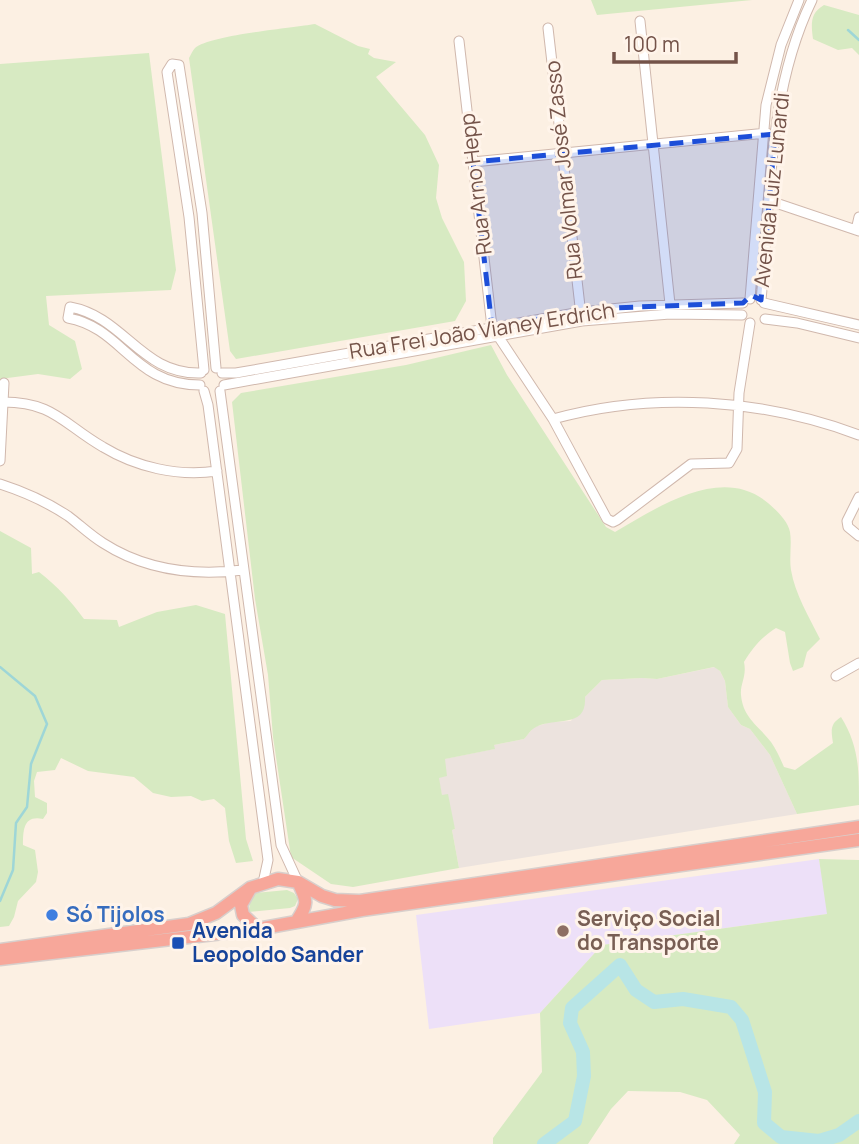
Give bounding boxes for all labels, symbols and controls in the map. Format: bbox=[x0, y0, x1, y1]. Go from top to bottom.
scale bar bbox=[614, 21, 736, 65]
text: 100 m bbox=[624, 30, 680, 58]
street label: Rua Volmar José Zasso bbox=[538, 59, 588, 281]
street label: Avenida Luiz Lunardi bbox=[747, 91, 795, 289]
street label: Rua Arno Hepp bbox=[452, 112, 498, 257]
street label: Rua Frei João Vianey Erdrich bbox=[347, 295, 617, 365]
place label: Só Tijolos bbox=[66, 900, 165, 928]
place label: Serviço Social do Transporte bbox=[577, 904, 721, 956]
marker: Só Tijolos bbox=[44, 907, 60, 923]
place label: Avenida Leopoldo Sander bbox=[192, 916, 364, 968]
marker: Serviço Social do Transporte bbox=[555, 923, 571, 939]
marker: Avenida Leopoldo Sander bbox=[170, 935, 186, 951]

